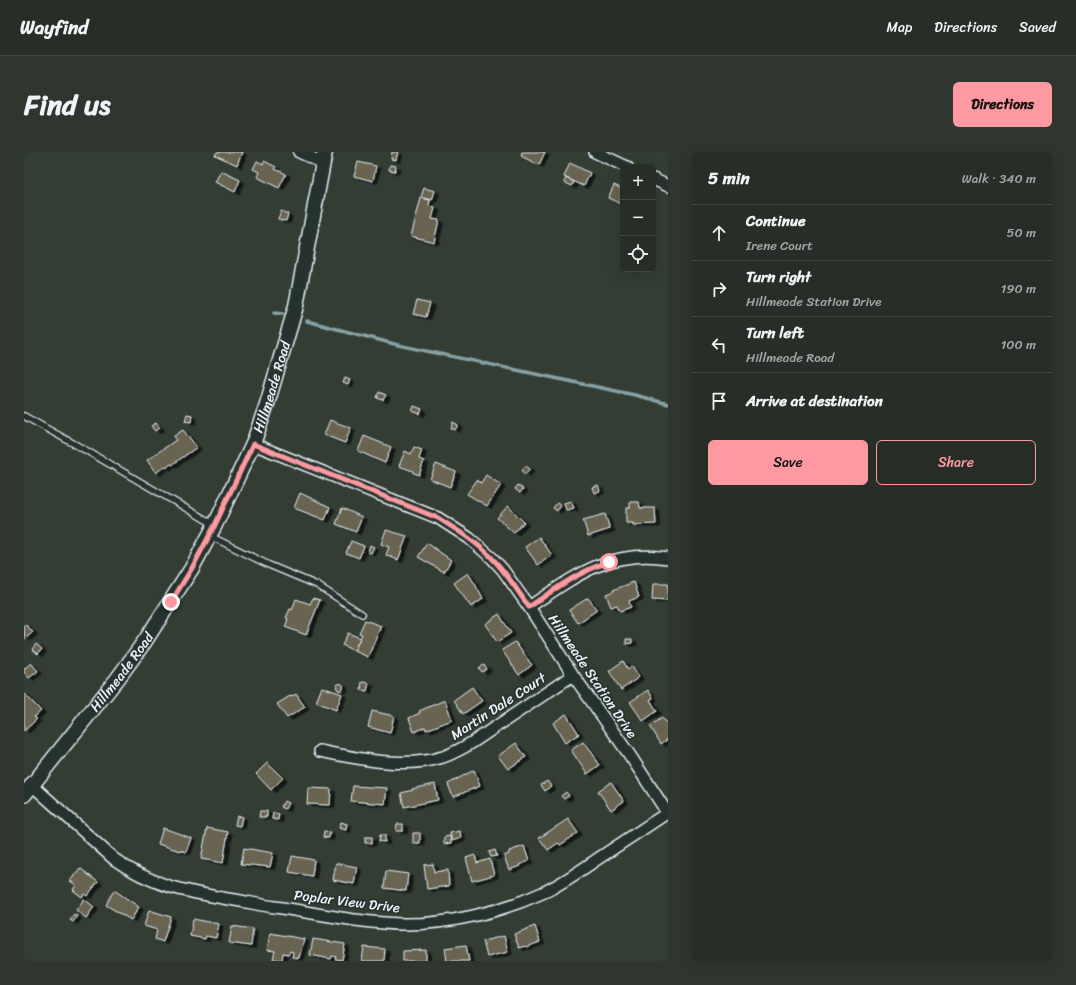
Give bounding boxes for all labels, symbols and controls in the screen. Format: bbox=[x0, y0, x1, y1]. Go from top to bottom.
text: Wayfind bbox=[20, 11, 88, 44]
text: Map bbox=[886, 15, 912, 40]
text: Directions bbox=[934, 15, 997, 40]
text: Saved bbox=[1019, 15, 1056, 40]
text: Find us bbox=[24, 80, 111, 129]
button: Directions bbox=[953, 82, 1052, 127]
text: 5 min bbox=[708, 163, 750, 193]
map controls bbox=[620, 164, 656, 272]
button: + bbox=[620, 164, 656, 200]
text: Walk · 340 m bbox=[962, 167, 1036, 190]
button: − bbox=[620, 200, 656, 236]
text: Continue bbox=[746, 208, 806, 234]
text: 50 m bbox=[1006, 221, 1036, 244]
icon: ahead bbox=[708, 222, 730, 244]
text: Irene Court bbox=[746, 234, 813, 257]
button: locate bbox=[620, 236, 656, 272]
text: Turn right bbox=[746, 264, 811, 290]
text: 190 m bbox=[1001, 277, 1036, 300]
icon: right bbox=[708, 278, 730, 300]
text: Hillmeade Station Drive bbox=[746, 290, 882, 313]
text: Turn left bbox=[746, 320, 804, 346]
text: 100 m bbox=[1001, 333, 1036, 356]
icon: left bbox=[708, 334, 730, 356]
street label: Hillmeade Road bbox=[246, 337, 298, 436]
text: Hillmeade Road bbox=[746, 346, 834, 369]
text: Arrive at destination bbox=[746, 388, 883, 414]
icon: arrive bbox=[708, 390, 730, 412]
button: Save bbox=[708, 440, 868, 485]
button: Share bbox=[876, 440, 1036, 485]
route start bbox=[600, 553, 618, 571]
route end bbox=[162, 593, 180, 611]
street label: Hillmeade Station Drive bbox=[541, 609, 644, 744]
street label: Hillmeade Road bbox=[83, 626, 161, 718]
street label: Martin Dale Court bbox=[445, 665, 552, 747]
street label: Poplar View Drive bbox=[293, 883, 402, 920]

